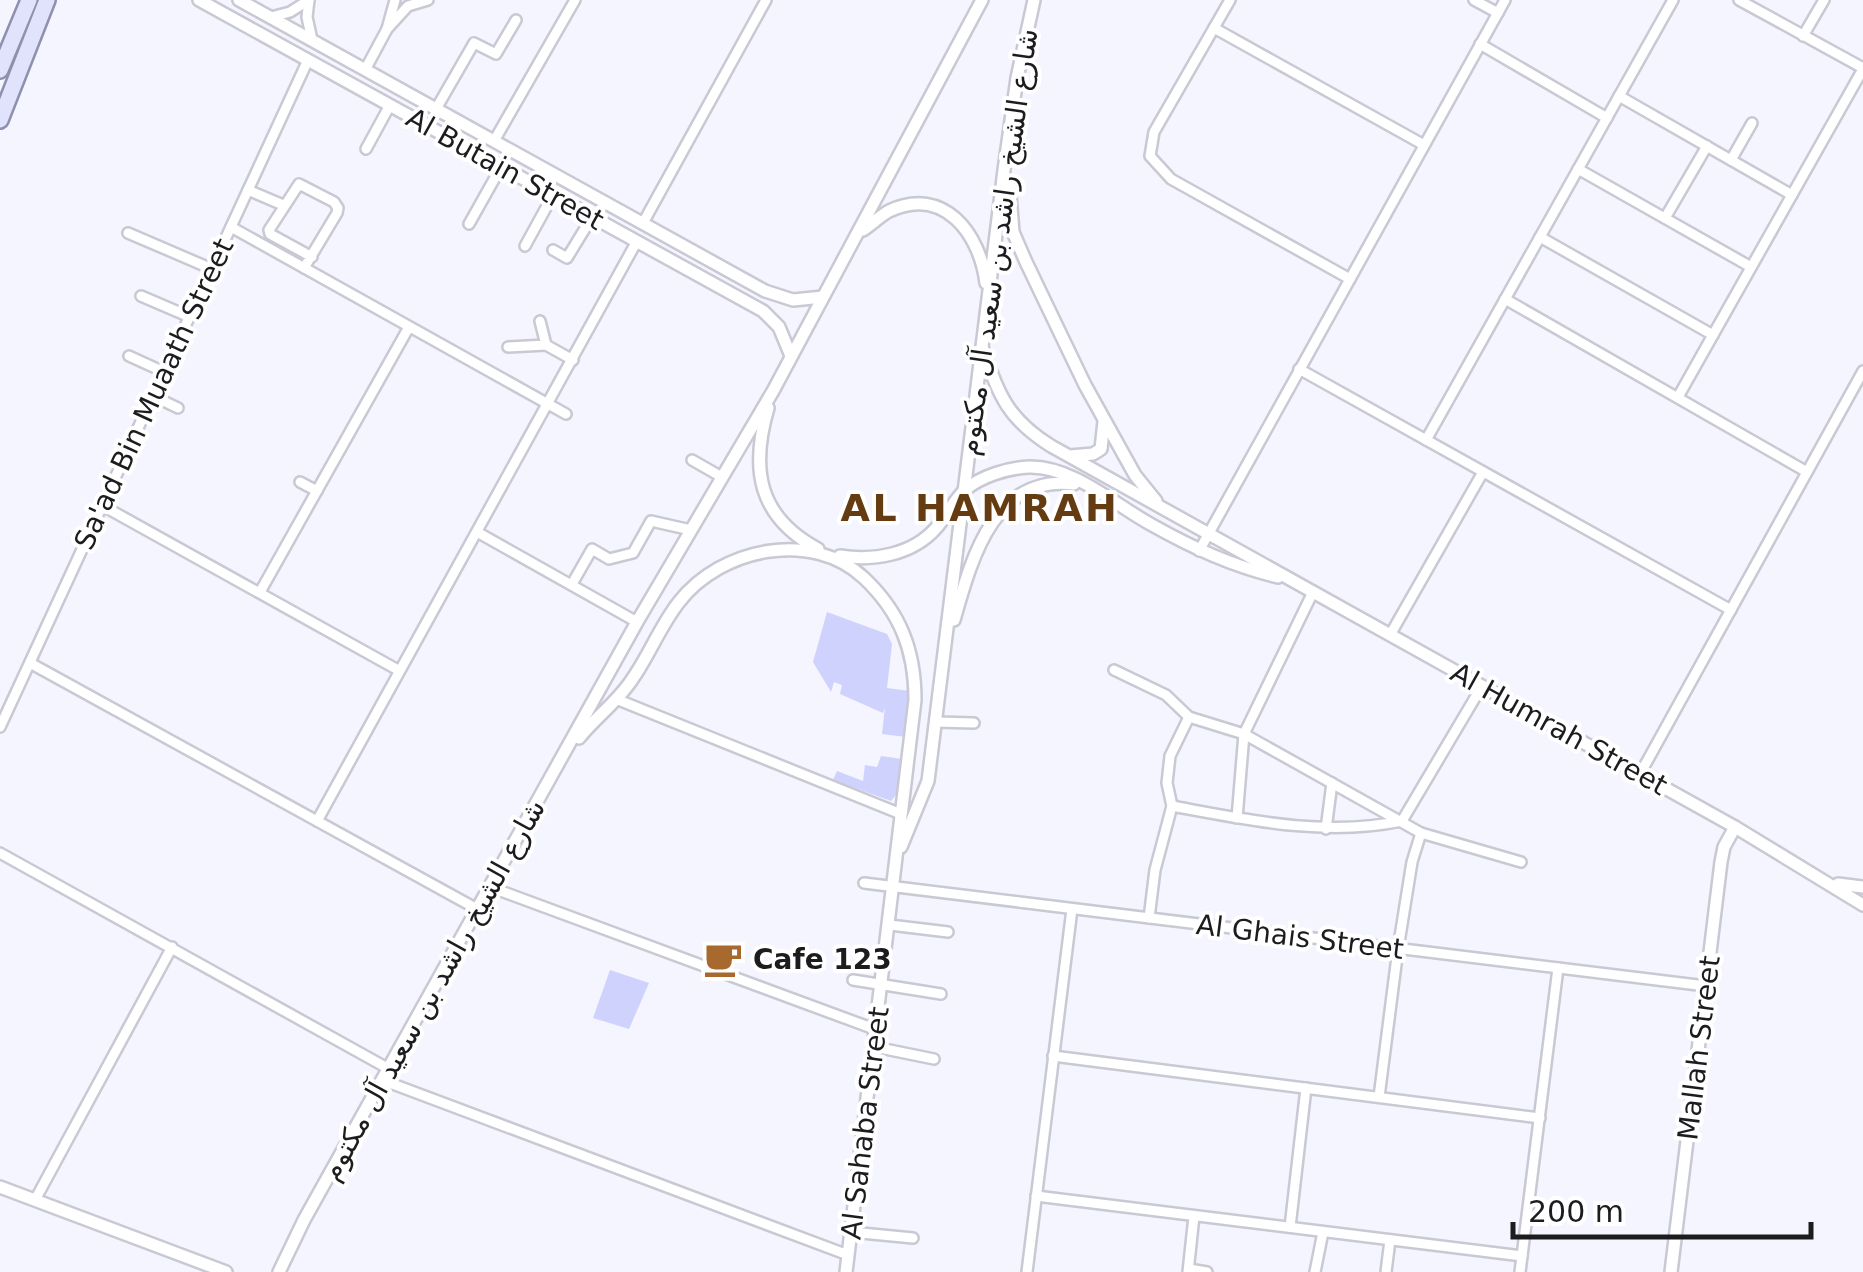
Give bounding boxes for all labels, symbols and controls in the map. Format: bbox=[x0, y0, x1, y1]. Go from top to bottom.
street label: شارع الشيخ راشد بن سعيد آل مكتوم bbox=[952, 26, 1044, 458]
street label: Al Butain Street bbox=[401, 101, 609, 237]
street label: Sa'ad Bin Muaath Street bbox=[67, 233, 241, 555]
district label: AL HAMRAH bbox=[841, 486, 1119, 530]
street label: Al Humrah Street bbox=[1445, 656, 1673, 802]
street label: شارع الشيخ راشد بن سعيد آل مكتوم bbox=[314, 794, 552, 1186]
street label: Al Ghais Street bbox=[1194, 908, 1406, 966]
cafe icon: Cafe 123 bbox=[702, 938, 744, 980]
place label: Cafe 123 bbox=[753, 943, 892, 976]
street label: Mallah Street bbox=[1671, 954, 1727, 1142]
street label: Al Sahaba Street bbox=[834, 1005, 896, 1241]
scale bar bbox=[1513, 1177, 1810, 1239]
text: 200 m bbox=[1528, 1194, 1624, 1229]

